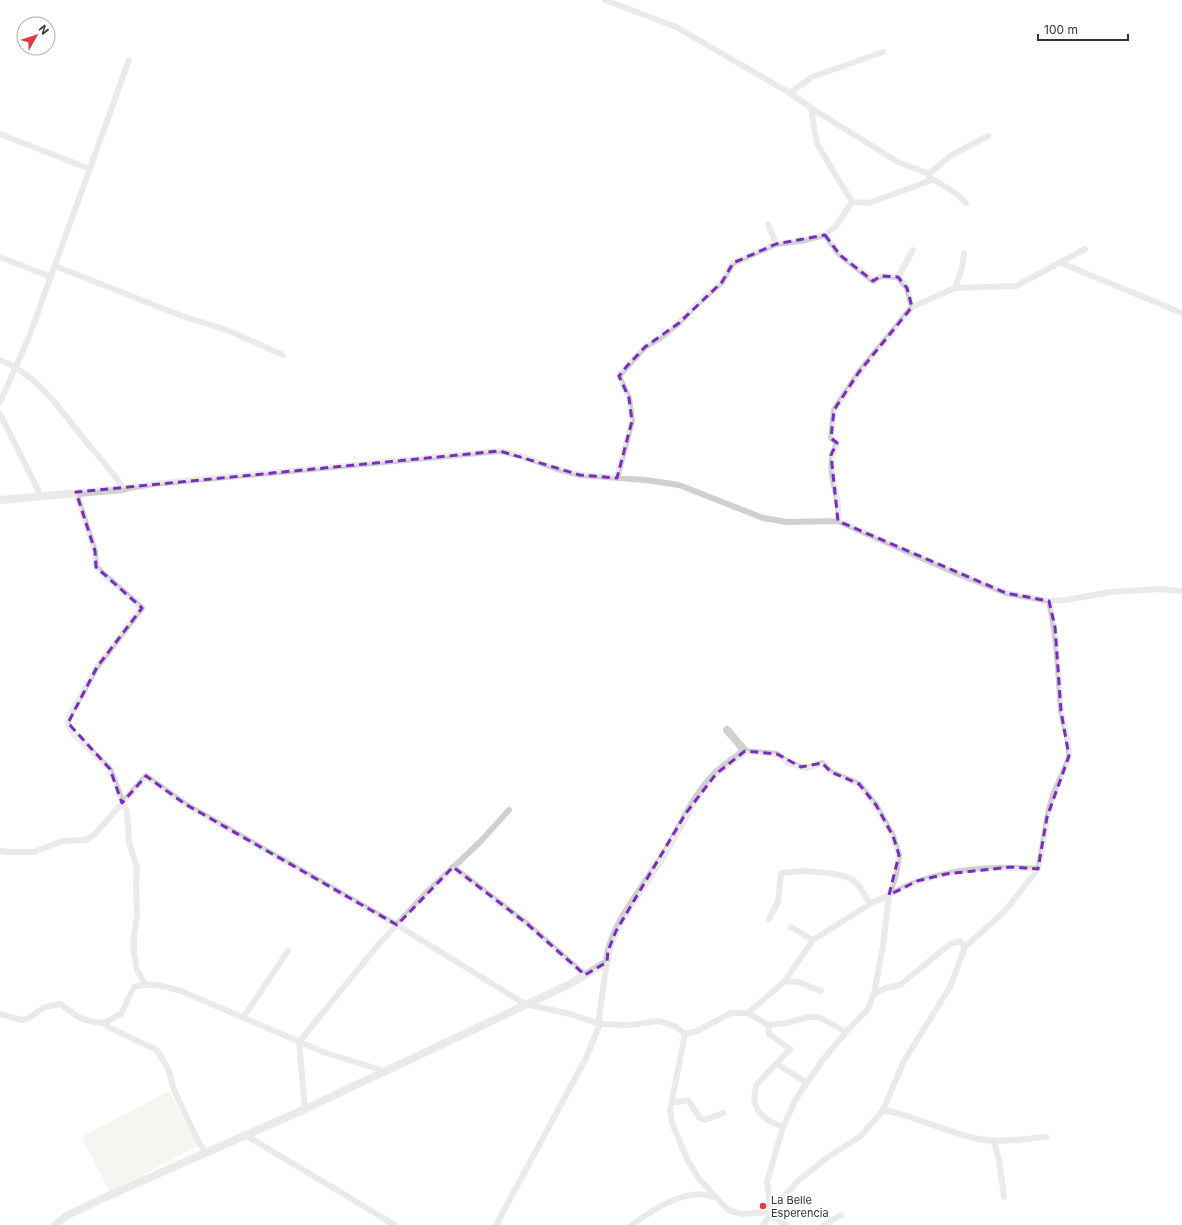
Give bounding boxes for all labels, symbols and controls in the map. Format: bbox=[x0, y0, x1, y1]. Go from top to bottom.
north arrow bbox=[16, 16, 56, 56]
scale bar bbox=[1038, 16, 1128, 42]
text: N bbox=[36, 22, 52, 37]
text: 100 m bbox=[1044, 22, 1078, 37]
place label: La Belle Esperencia bbox=[771, 1193, 829, 1220]
marker: La Belle Esperencia bbox=[758, 1201, 768, 1211]

